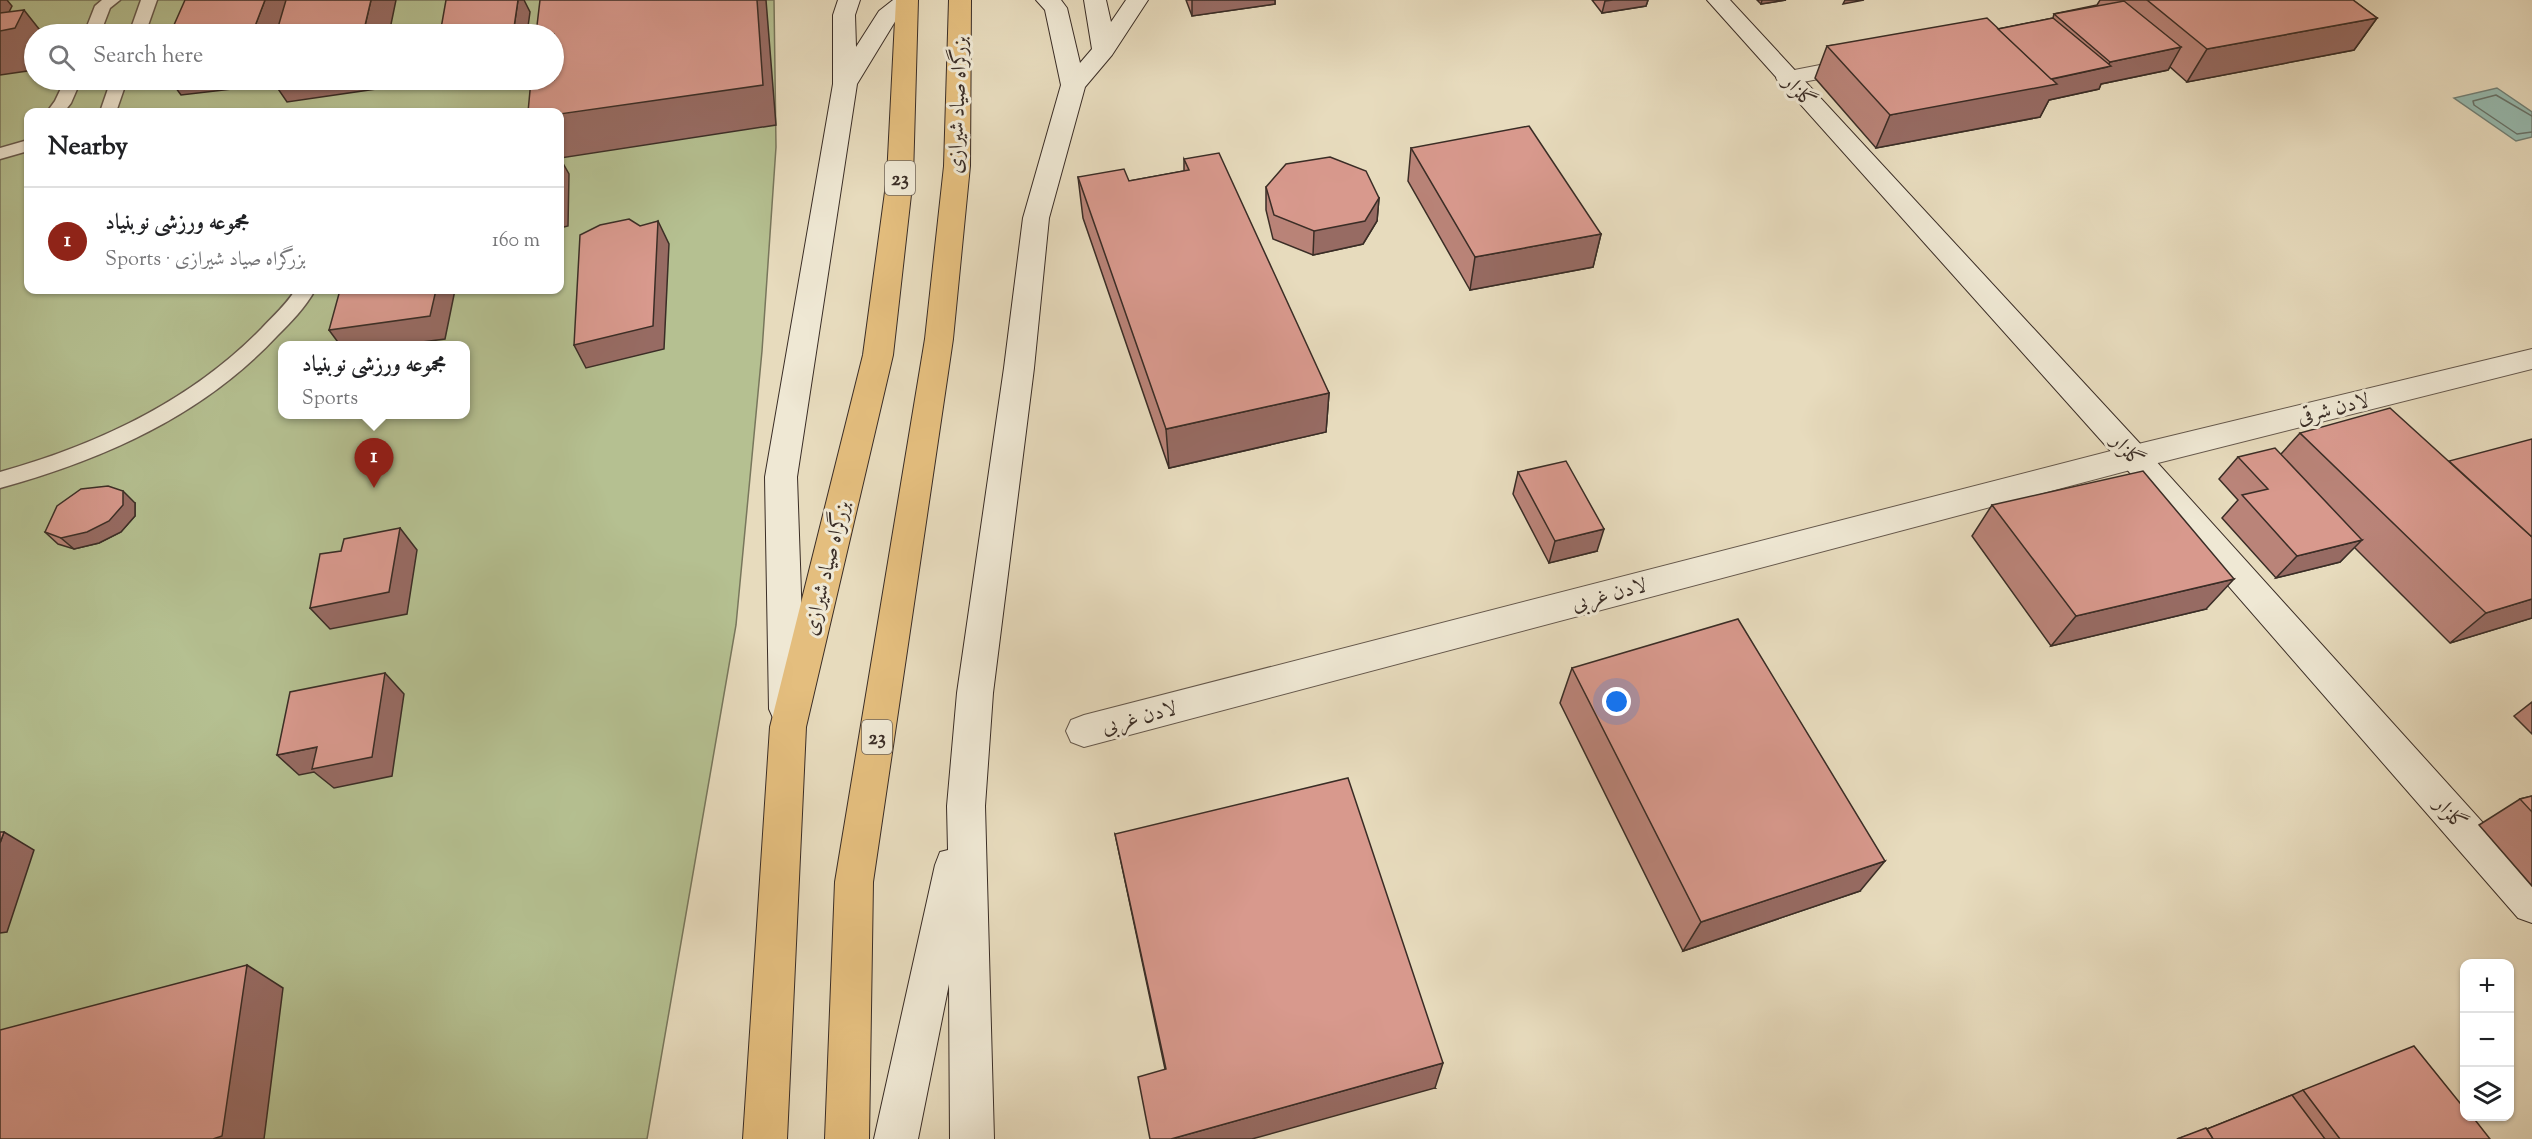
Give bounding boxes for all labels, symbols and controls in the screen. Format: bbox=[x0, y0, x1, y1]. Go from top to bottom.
search box bbox=[24, 24, 564, 90]
street label: بزرگراه صیاد شیرازی bbox=[941, 35, 976, 174]
icon: search bbox=[45, 41, 78, 74]
text: Search here bbox=[93, 41, 203, 73]
street label: گلزار bbox=[1774, 67, 1822, 116]
text: Nearby bbox=[48, 129, 128, 166]
road number: 23 bbox=[885, 161, 915, 195]
text: مجموعه ورزشی نوبنیاد bbox=[105, 208, 249, 240]
text: 1 bbox=[64, 227, 71, 256]
text: 160 m bbox=[492, 227, 540, 256]
text: Sports · بزرگراه صیاد شیرازی bbox=[105, 246, 306, 275]
popup bbox=[278, 341, 470, 419]
text: مجموعه ورزشی نوبنیاد bbox=[302, 350, 446, 382]
text: Sports bbox=[302, 385, 358, 414]
street label: لادن شرقی bbox=[2294, 387, 2373, 433]
street label: گلزار bbox=[2102, 426, 2150, 475]
pin: 1 bbox=[354, 438, 394, 488]
street label: بزرگراه صیاد شیرازی bbox=[796, 498, 859, 639]
street label: لادن غربی bbox=[1569, 572, 1650, 620]
your location bbox=[1602, 687, 1631, 716]
street label: لادن غربی bbox=[1099, 695, 1180, 743]
road number: 23 bbox=[862, 720, 892, 754]
street label: گلزار bbox=[2425, 789, 2473, 838]
map controls bbox=[2460, 959, 2514, 1121]
button: + bbox=[2460, 959, 2514, 1013]
button: − bbox=[2460, 1013, 2514, 1067]
button: layers bbox=[2460, 1067, 2514, 1121]

